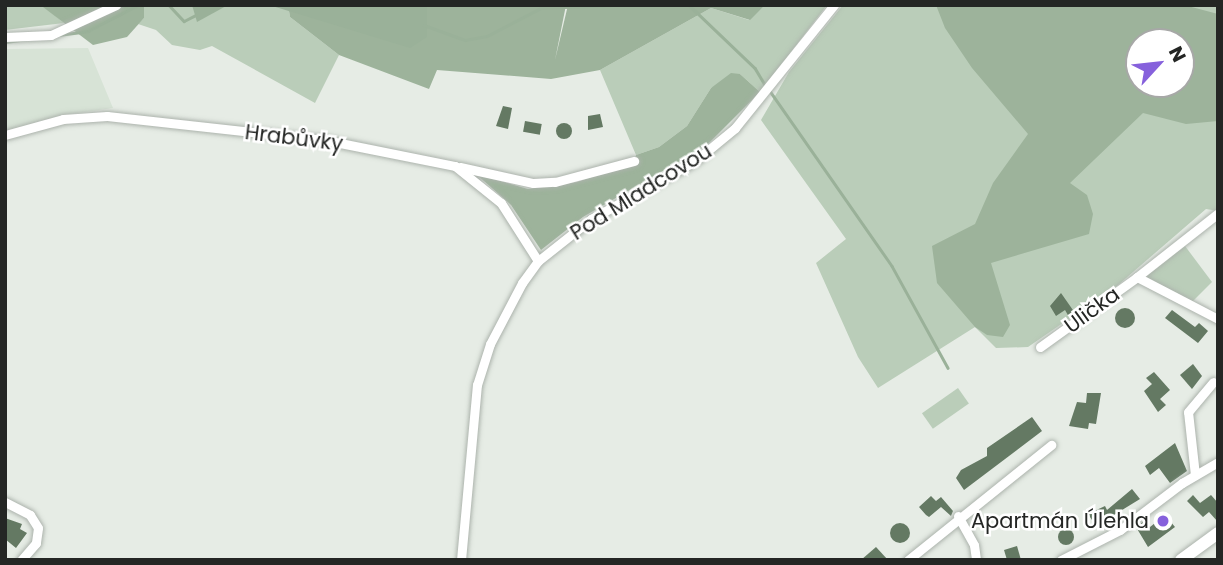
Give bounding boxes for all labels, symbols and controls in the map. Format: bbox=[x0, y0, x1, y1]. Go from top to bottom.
north arrow bbox=[1125, 28, 1195, 98]
text: N bbox=[1162, 42, 1193, 67]
street label: Hrabůvky bbox=[244, 119, 344, 157]
street label: Pod Mladcovou bbox=[566, 138, 716, 246]
street label: Ulička bbox=[1059, 282, 1125, 338]
place label: Apartmán Úlehla bbox=[971, 508, 1149, 534]
marker: Apartmán Úlehla bbox=[1155, 513, 1171, 529]

